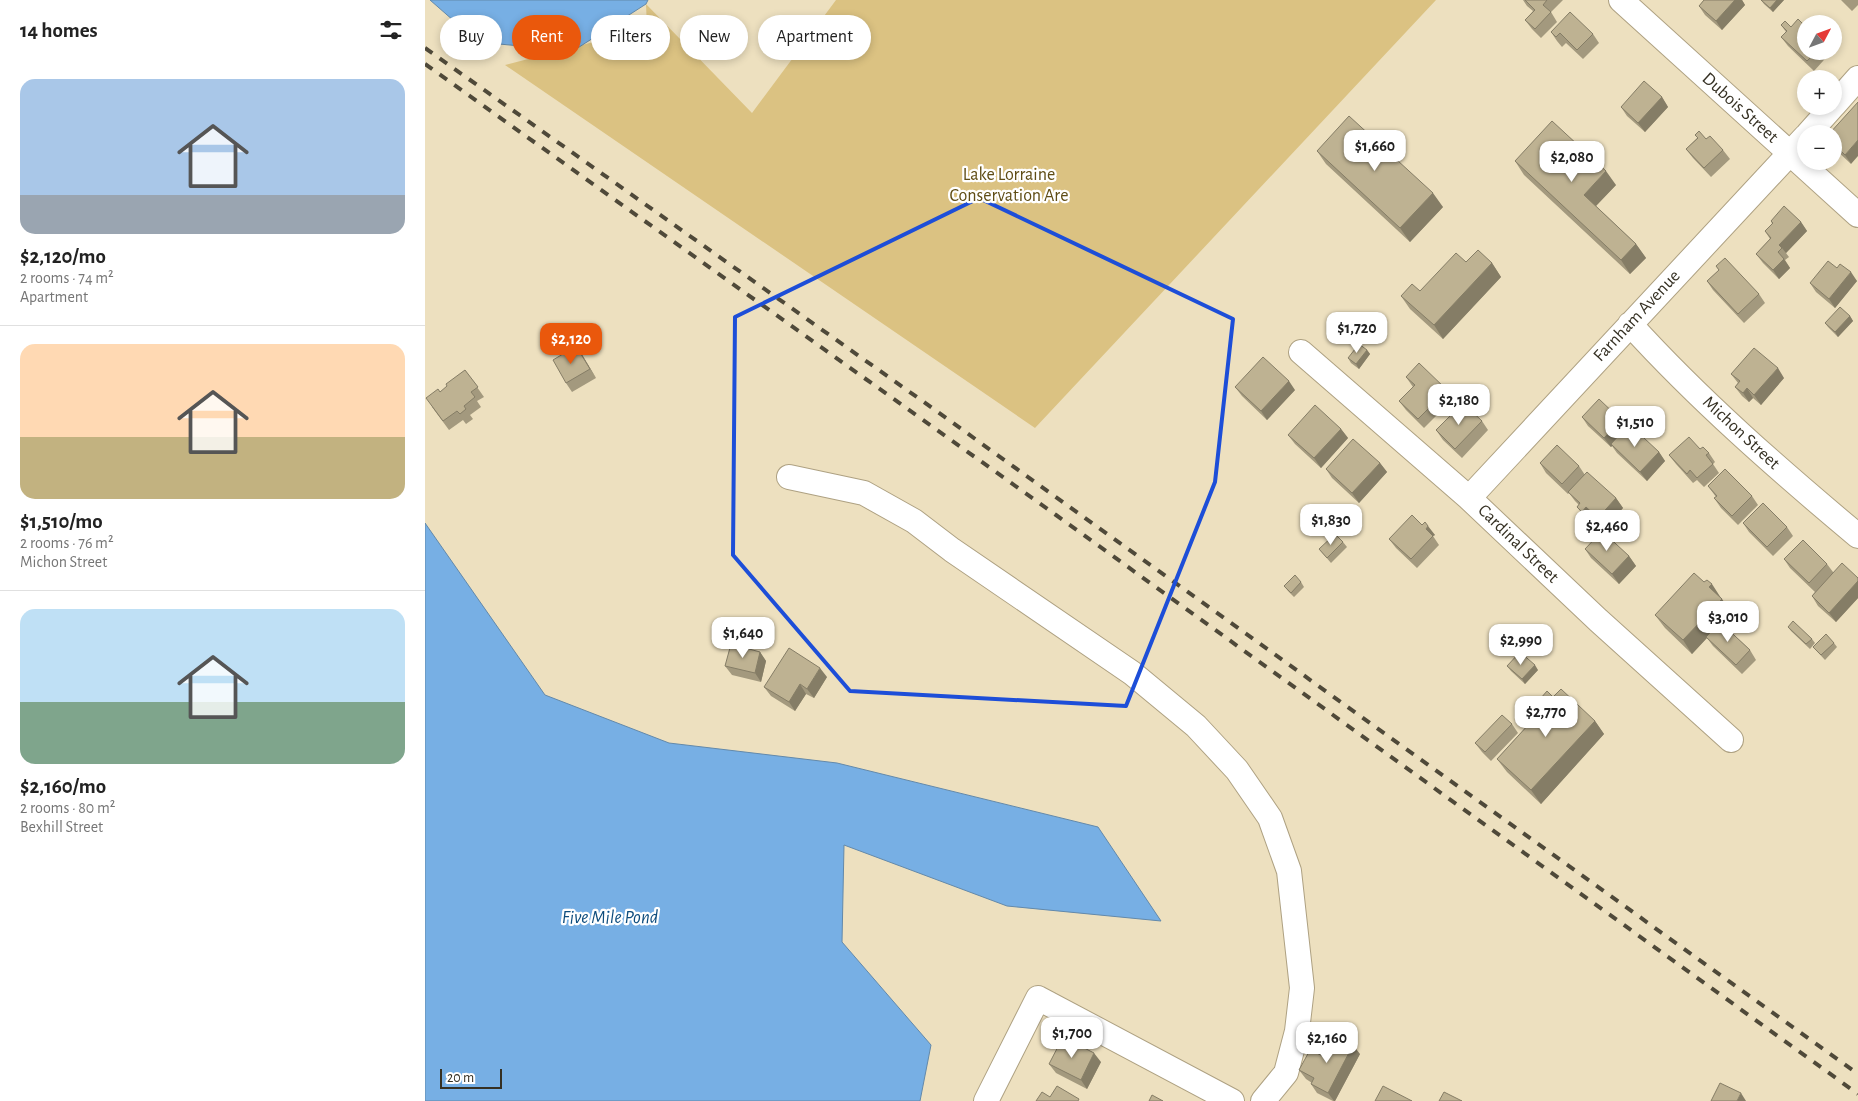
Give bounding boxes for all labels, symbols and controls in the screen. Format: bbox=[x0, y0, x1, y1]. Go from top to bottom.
chip: Buy bbox=[440, 15, 502, 60]
chip: Rent bbox=[512, 15, 581, 60]
chip: Filters bbox=[591, 15, 670, 60]
chip: New bbox=[680, 15, 748, 60]
chip: Apartment bbox=[758, 15, 871, 60]
north arrow bbox=[1797, 15, 1843, 60]
map controls bbox=[1797, 15, 1842, 170]
icon: filters bbox=[377, 16, 405, 44]
text: 14 homes bbox=[20, 20, 98, 41]
street label: Dubois Street bbox=[1699, 69, 1782, 147]
button: + bbox=[1797, 70, 1842, 115]
icon: home bbox=[168, 111, 258, 201]
button: − bbox=[1797, 125, 1842, 170]
pin: $1,660 bbox=[1334, 130, 1416, 172]
text: $1,660 bbox=[1355, 138, 1395, 154]
pin: $2,080 bbox=[1531, 140, 1613, 183]
text: $2,080 bbox=[1551, 149, 1593, 165]
park label: Lake Lorraine Conservation Are bbox=[950, 166, 1068, 205]
text: $2,120/mo bbox=[20, 246, 106, 267]
street label: Farnham Avenue bbox=[1590, 267, 1684, 365]
text: 2 rooms · 74 m² bbox=[20, 270, 114, 286]
text: Apartment bbox=[20, 289, 88, 305]
pin: $1,720 bbox=[1316, 312, 1398, 354]
text: $1,720 bbox=[1337, 320, 1377, 336]
pin: $2,120 bbox=[530, 322, 612, 365]
text: $2,120 bbox=[551, 331, 591, 347]
icon: home bbox=[168, 377, 258, 467]
pin: $2,180 bbox=[1418, 384, 1500, 426]
text: $2,180 bbox=[1439, 392, 1479, 408]
street label: Michon Street bbox=[1699, 393, 1783, 473]
pin: $1,510 bbox=[1594, 406, 1676, 448]
text: $1,510 bbox=[1616, 414, 1654, 430]
street label: Cardinal Street bbox=[1474, 501, 1562, 587]
pin: $1,830 bbox=[1290, 504, 1372, 546]
pin: $2,460 bbox=[1566, 510, 1648, 552]
text: $1,510/mo bbox=[20, 511, 103, 532]
text: $1,830 bbox=[1311, 512, 1351, 528]
text: $2,460 bbox=[1586, 518, 1628, 534]
text: 2 rooms · 76 m² bbox=[20, 535, 114, 551]
text: Michon Street bbox=[20, 554, 107, 570]
pin: $3,010 bbox=[1687, 600, 1769, 643]
text: $3,010 bbox=[1708, 609, 1748, 625]
pin: $1,640 bbox=[702, 616, 784, 659]
pin: $2,990 bbox=[1480, 624, 1562, 666]
text: $1,640 bbox=[723, 625, 763, 641]
text: $2,990 bbox=[1500, 632, 1542, 648]
icon: home bbox=[168, 642, 258, 732]
pin: $2,770 bbox=[1505, 696, 1587, 738]
text: $2,770 bbox=[1526, 704, 1566, 720]
text: $2,160/mo bbox=[20, 776, 106, 797]
text: 2 rooms · 80 m² bbox=[20, 800, 115, 816]
text: Bexhill Street bbox=[20, 819, 103, 835]
water label: Five Mile Pond bbox=[562, 908, 659, 927]
pin: $1,700 bbox=[1031, 1016, 1113, 1059]
pin: $2,160 bbox=[1286, 1022, 1368, 1064]
text: $1,700 bbox=[1052, 1025, 1092, 1041]
text: $2,160 bbox=[1307, 1030, 1347, 1046]
scale bar bbox=[440, 1066, 503, 1089]
text: 20 m bbox=[447, 1071, 474, 1085]

